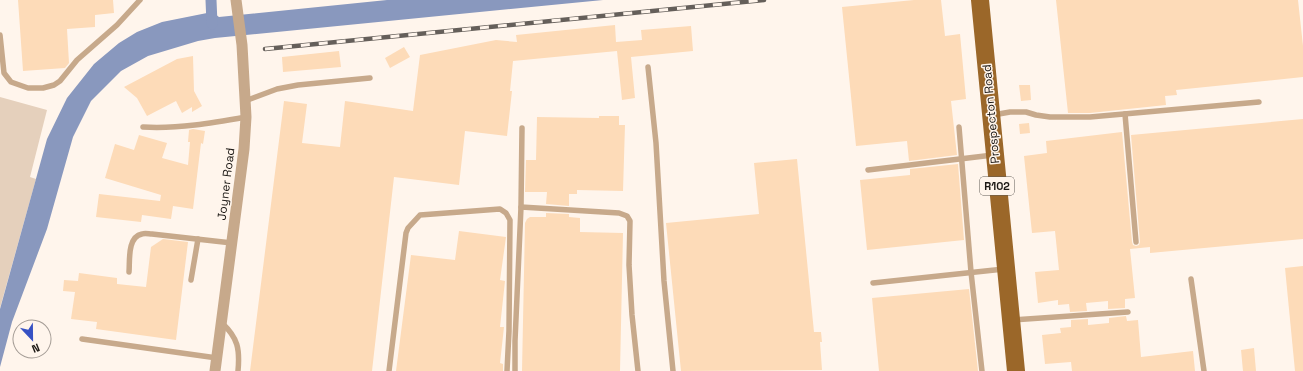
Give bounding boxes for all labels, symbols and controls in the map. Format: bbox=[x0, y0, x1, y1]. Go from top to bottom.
street label: Prospecton Road bbox=[979, 64, 1003, 164]
street label: Joyner Road bbox=[214, 147, 238, 221]
road number: R102 bbox=[980, 177, 1014, 195]
north arrow bbox=[12, 319, 52, 359]
text: N bbox=[30, 340, 42, 356]

